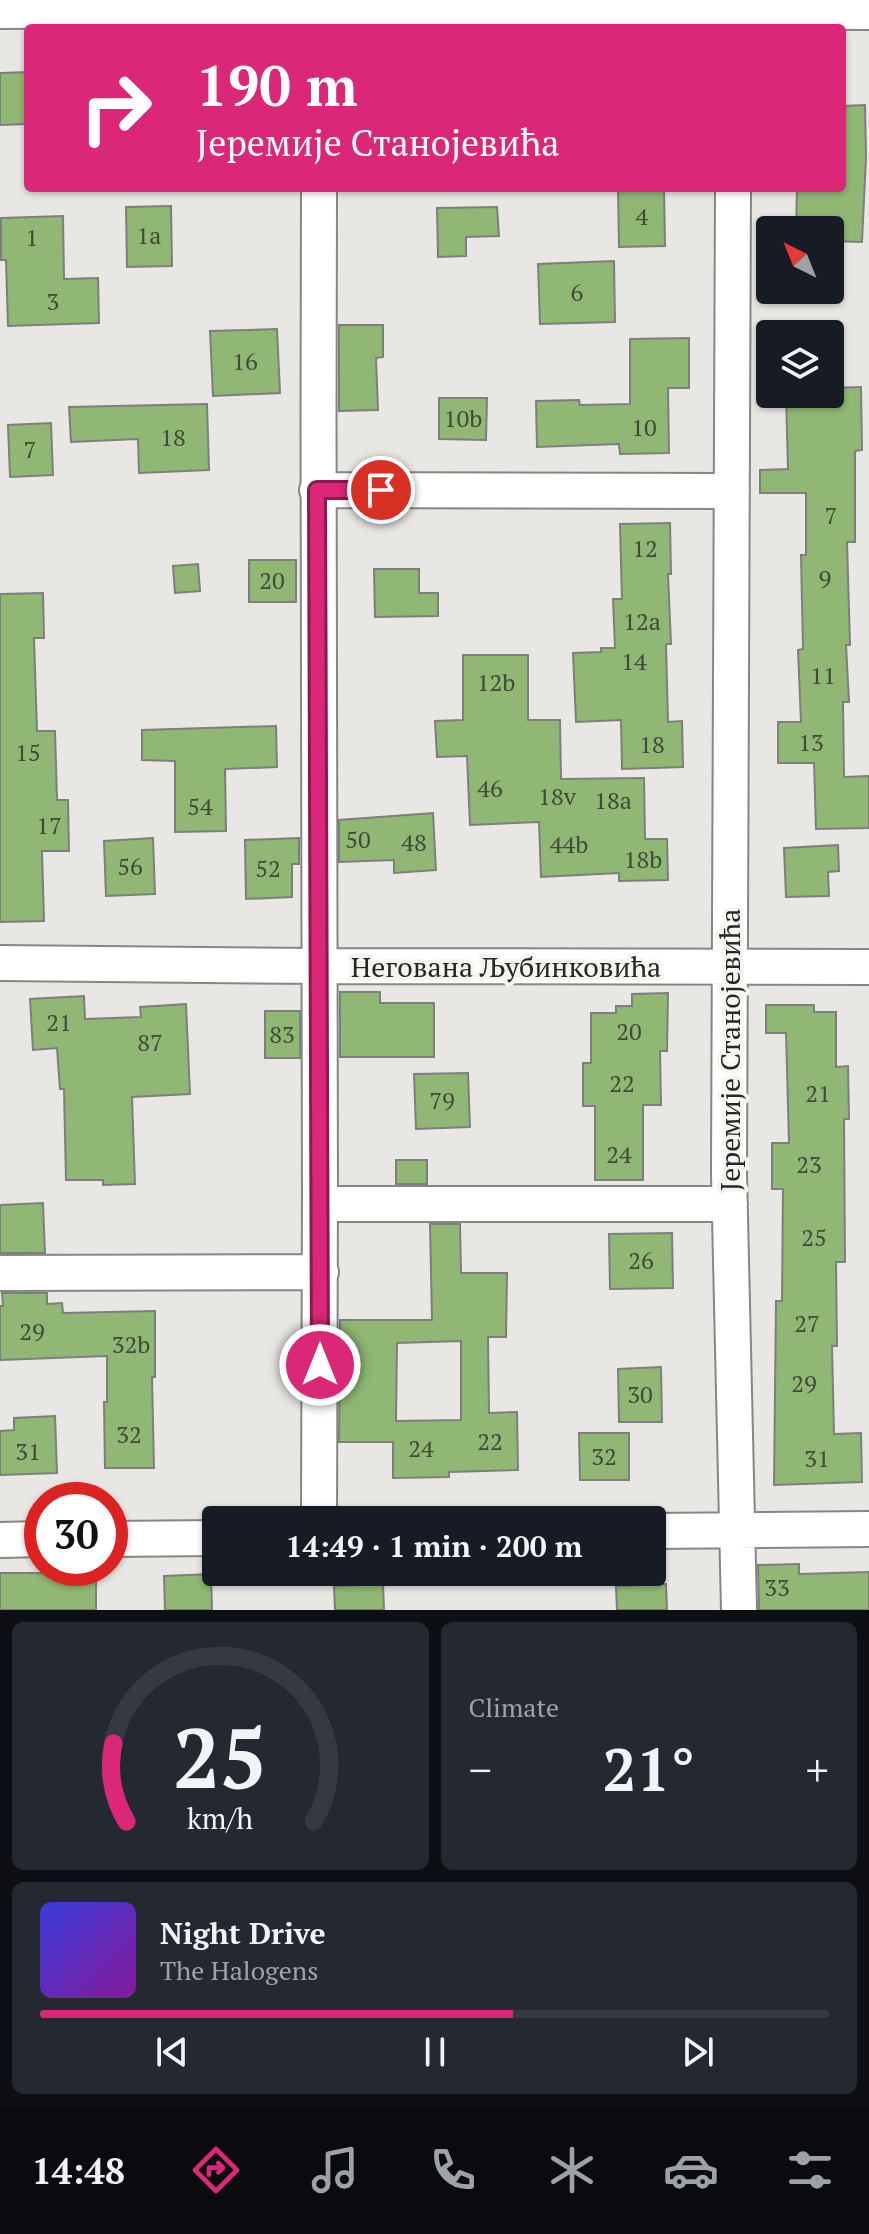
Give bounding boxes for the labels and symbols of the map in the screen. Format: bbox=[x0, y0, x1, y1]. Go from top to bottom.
house number: 4 bbox=[636, 200, 649, 232]
north arrow bbox=[756, 216, 844, 304]
house number: 1a bbox=[137, 219, 161, 251]
house number: 1 bbox=[26, 221, 38, 253]
house number: 6 bbox=[571, 276, 584, 308]
house number: 3 bbox=[47, 285, 59, 317]
house number: 16 bbox=[232, 345, 258, 377]
house number: 10b bbox=[444, 402, 482, 434]
house number: 10 bbox=[631, 411, 657, 443]
house number: 18 bbox=[160, 421, 186, 453]
house number: 7 bbox=[24, 433, 36, 465]
pin bbox=[347, 456, 415, 524]
house number: 7 bbox=[825, 499, 837, 531]
house number: 12 bbox=[632, 532, 658, 564]
house number: 9 bbox=[819, 562, 831, 594]
house number: 20 bbox=[259, 564, 285, 596]
house number: 12a bbox=[623, 605, 661, 637]
house number: 14 bbox=[621, 645, 647, 677]
house number: 11 bbox=[810, 659, 836, 691]
house number: 12b bbox=[477, 666, 515, 698]
house number: 13 bbox=[798, 726, 824, 758]
house number: 18 bbox=[639, 728, 665, 760]
house number: 15 bbox=[15, 736, 41, 768]
house number: 46 bbox=[477, 772, 503, 804]
house number: 18v bbox=[538, 780, 577, 812]
house number: 18a bbox=[594, 784, 632, 816]
house number: 54 bbox=[187, 790, 213, 822]
house number: 17 bbox=[36, 809, 62, 841]
house number: 50 bbox=[345, 823, 371, 855]
house number: 48 bbox=[401, 826, 427, 858]
house number: 44b bbox=[550, 828, 588, 860]
house number: 18b bbox=[624, 843, 662, 875]
house number: 56 bbox=[117, 850, 143, 882]
house number: 52 bbox=[255, 852, 281, 884]
street label: Јеремије Станојевића bbox=[711, 909, 748, 1191]
street label: Негована Љубинковића bbox=[351, 948, 661, 985]
house number: 21 bbox=[46, 1006, 72, 1038]
house number: 20 bbox=[616, 1015, 642, 1047]
house number: 83 bbox=[269, 1018, 295, 1050]
house number: 87 bbox=[137, 1026, 163, 1058]
house number: 22 bbox=[609, 1067, 635, 1099]
house number: 21 bbox=[805, 1077, 831, 1109]
house number: 79 bbox=[429, 1084, 455, 1116]
house number: 24 bbox=[606, 1138, 632, 1170]
house number: 23 bbox=[796, 1148, 822, 1180]
house number: 25 bbox=[801, 1221, 827, 1253]
house number: 26 bbox=[628, 1244, 654, 1276]
house number: 27 bbox=[794, 1307, 820, 1339]
house number: 29 bbox=[19, 1315, 45, 1347]
position arrow bbox=[278, 1323, 362, 1407]
house number: 32b bbox=[112, 1328, 150, 1360]
house number: 29 bbox=[791, 1367, 817, 1399]
house number: 30 bbox=[627, 1378, 653, 1410]
house number: 32 bbox=[116, 1418, 142, 1450]
house number: 22 bbox=[477, 1425, 503, 1457]
house number: 24 bbox=[408, 1432, 434, 1464]
house number: 31 bbox=[15, 1435, 41, 1467]
house number: 32 bbox=[591, 1440, 617, 1472]
house number: 31 bbox=[804, 1442, 830, 1474]
speed limit sign: 30 bbox=[24, 1482, 128, 1586]
house number: 33 bbox=[764, 1571, 790, 1603]

